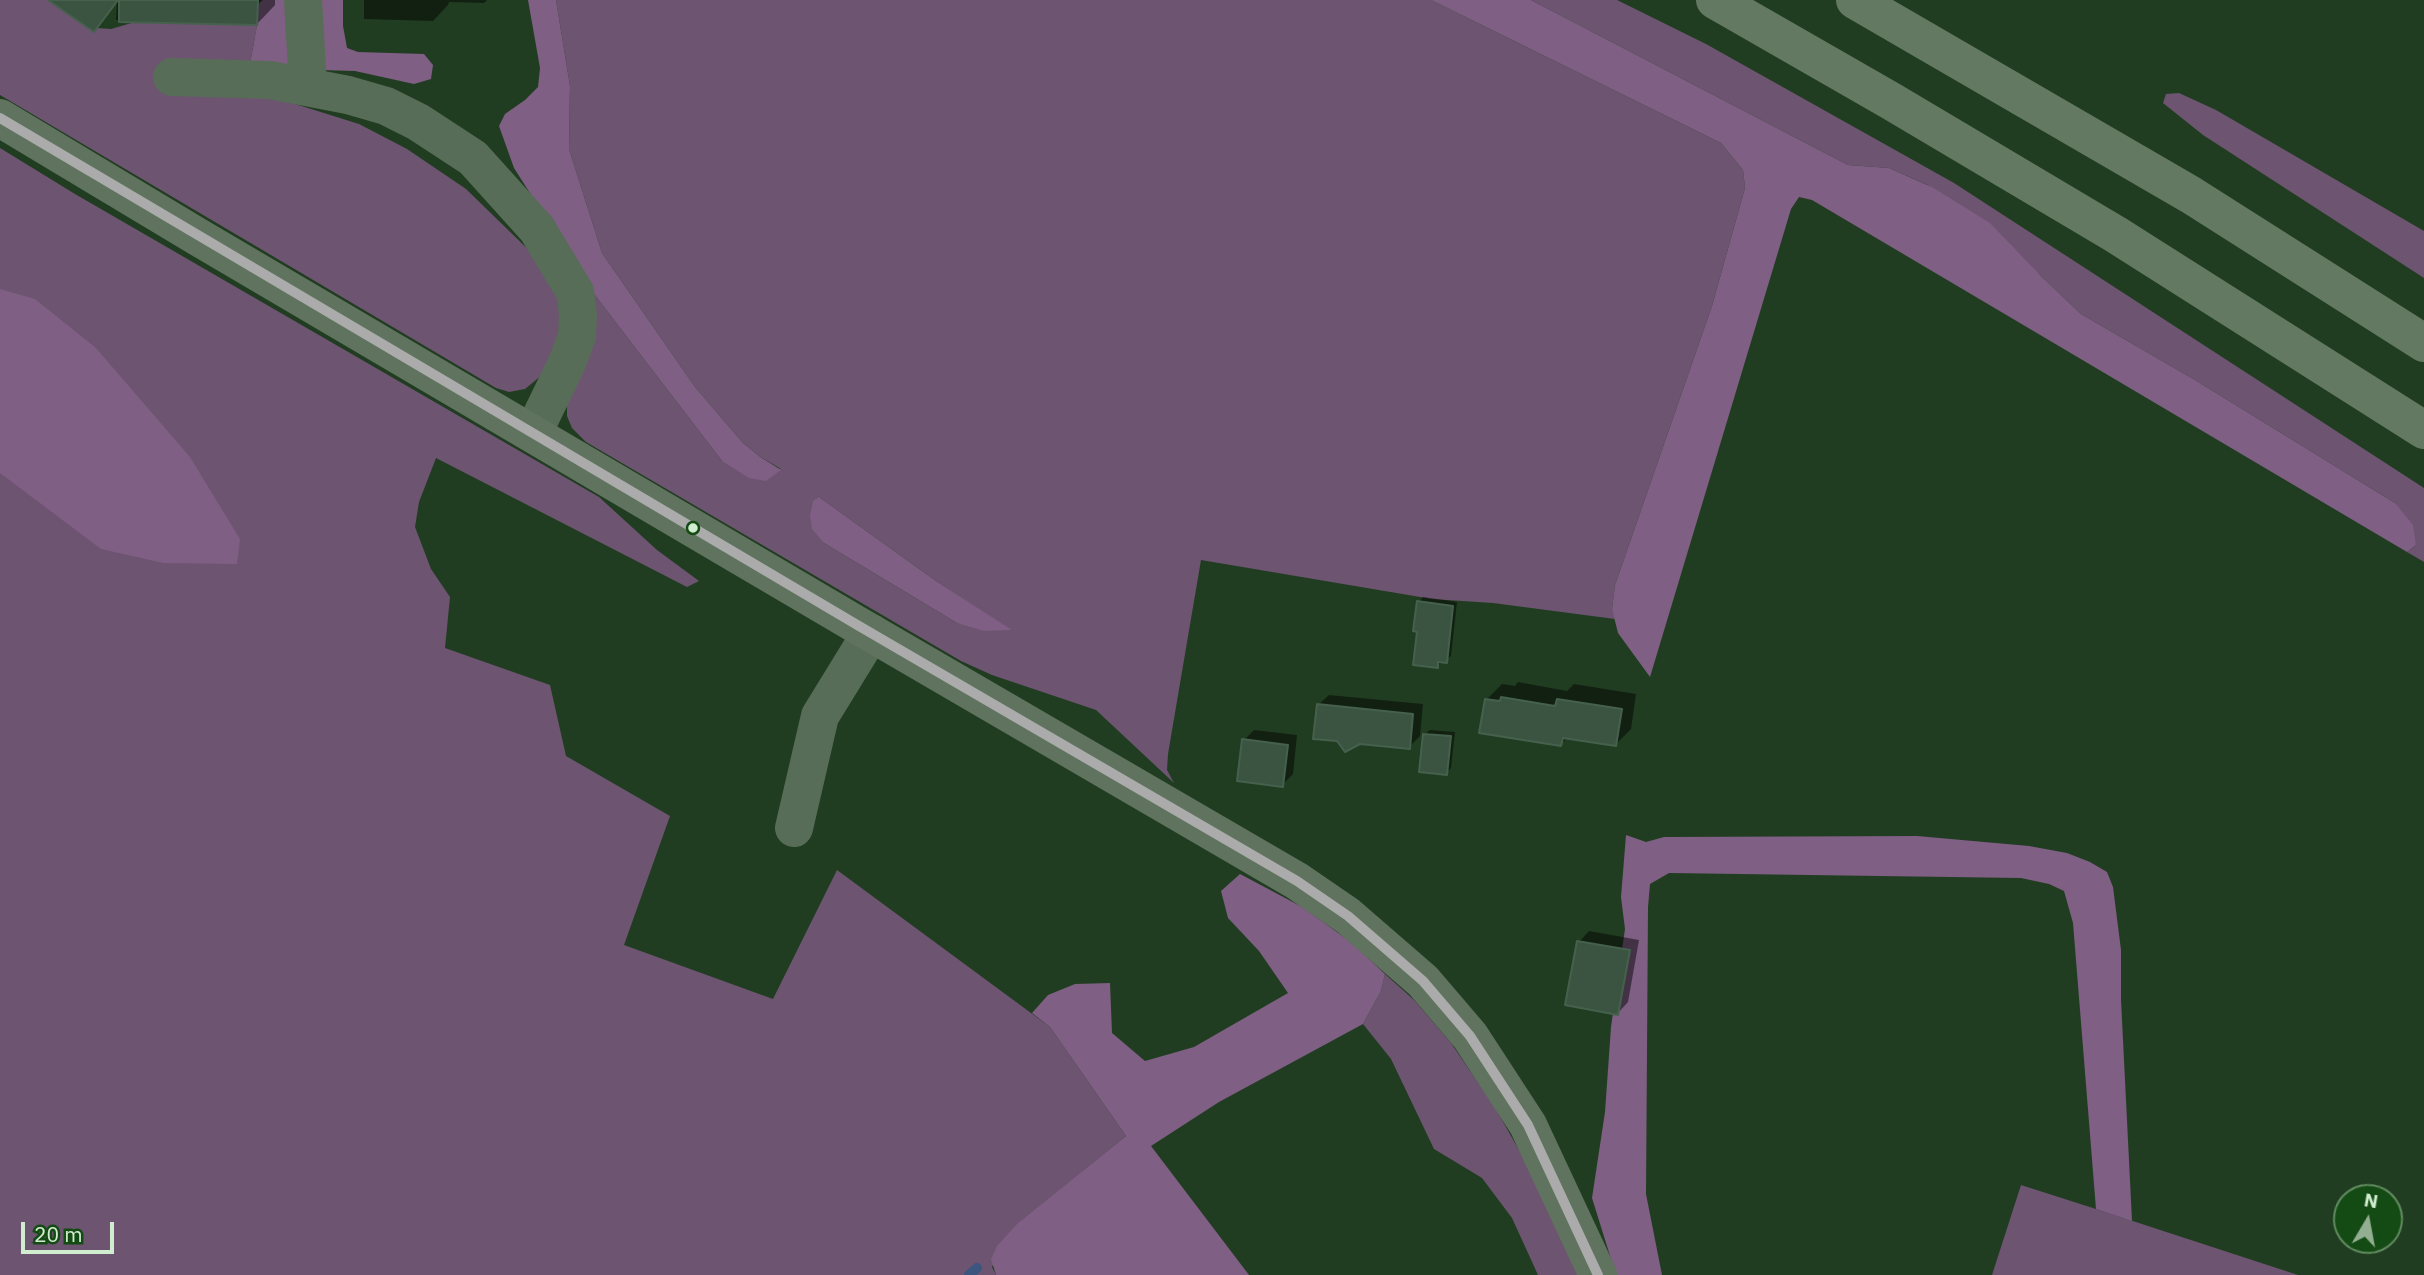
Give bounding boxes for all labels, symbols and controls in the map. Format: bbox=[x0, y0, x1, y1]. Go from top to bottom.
unlabelled marker bbox=[686, 521, 700, 535]
north arrow bbox=[2333, 1184, 2403, 1254]
text: N bbox=[2362, 1187, 2380, 1213]
scale bar bbox=[24, 1208, 117, 1252]
text: 20 m bbox=[34, 1220, 83, 1248]

